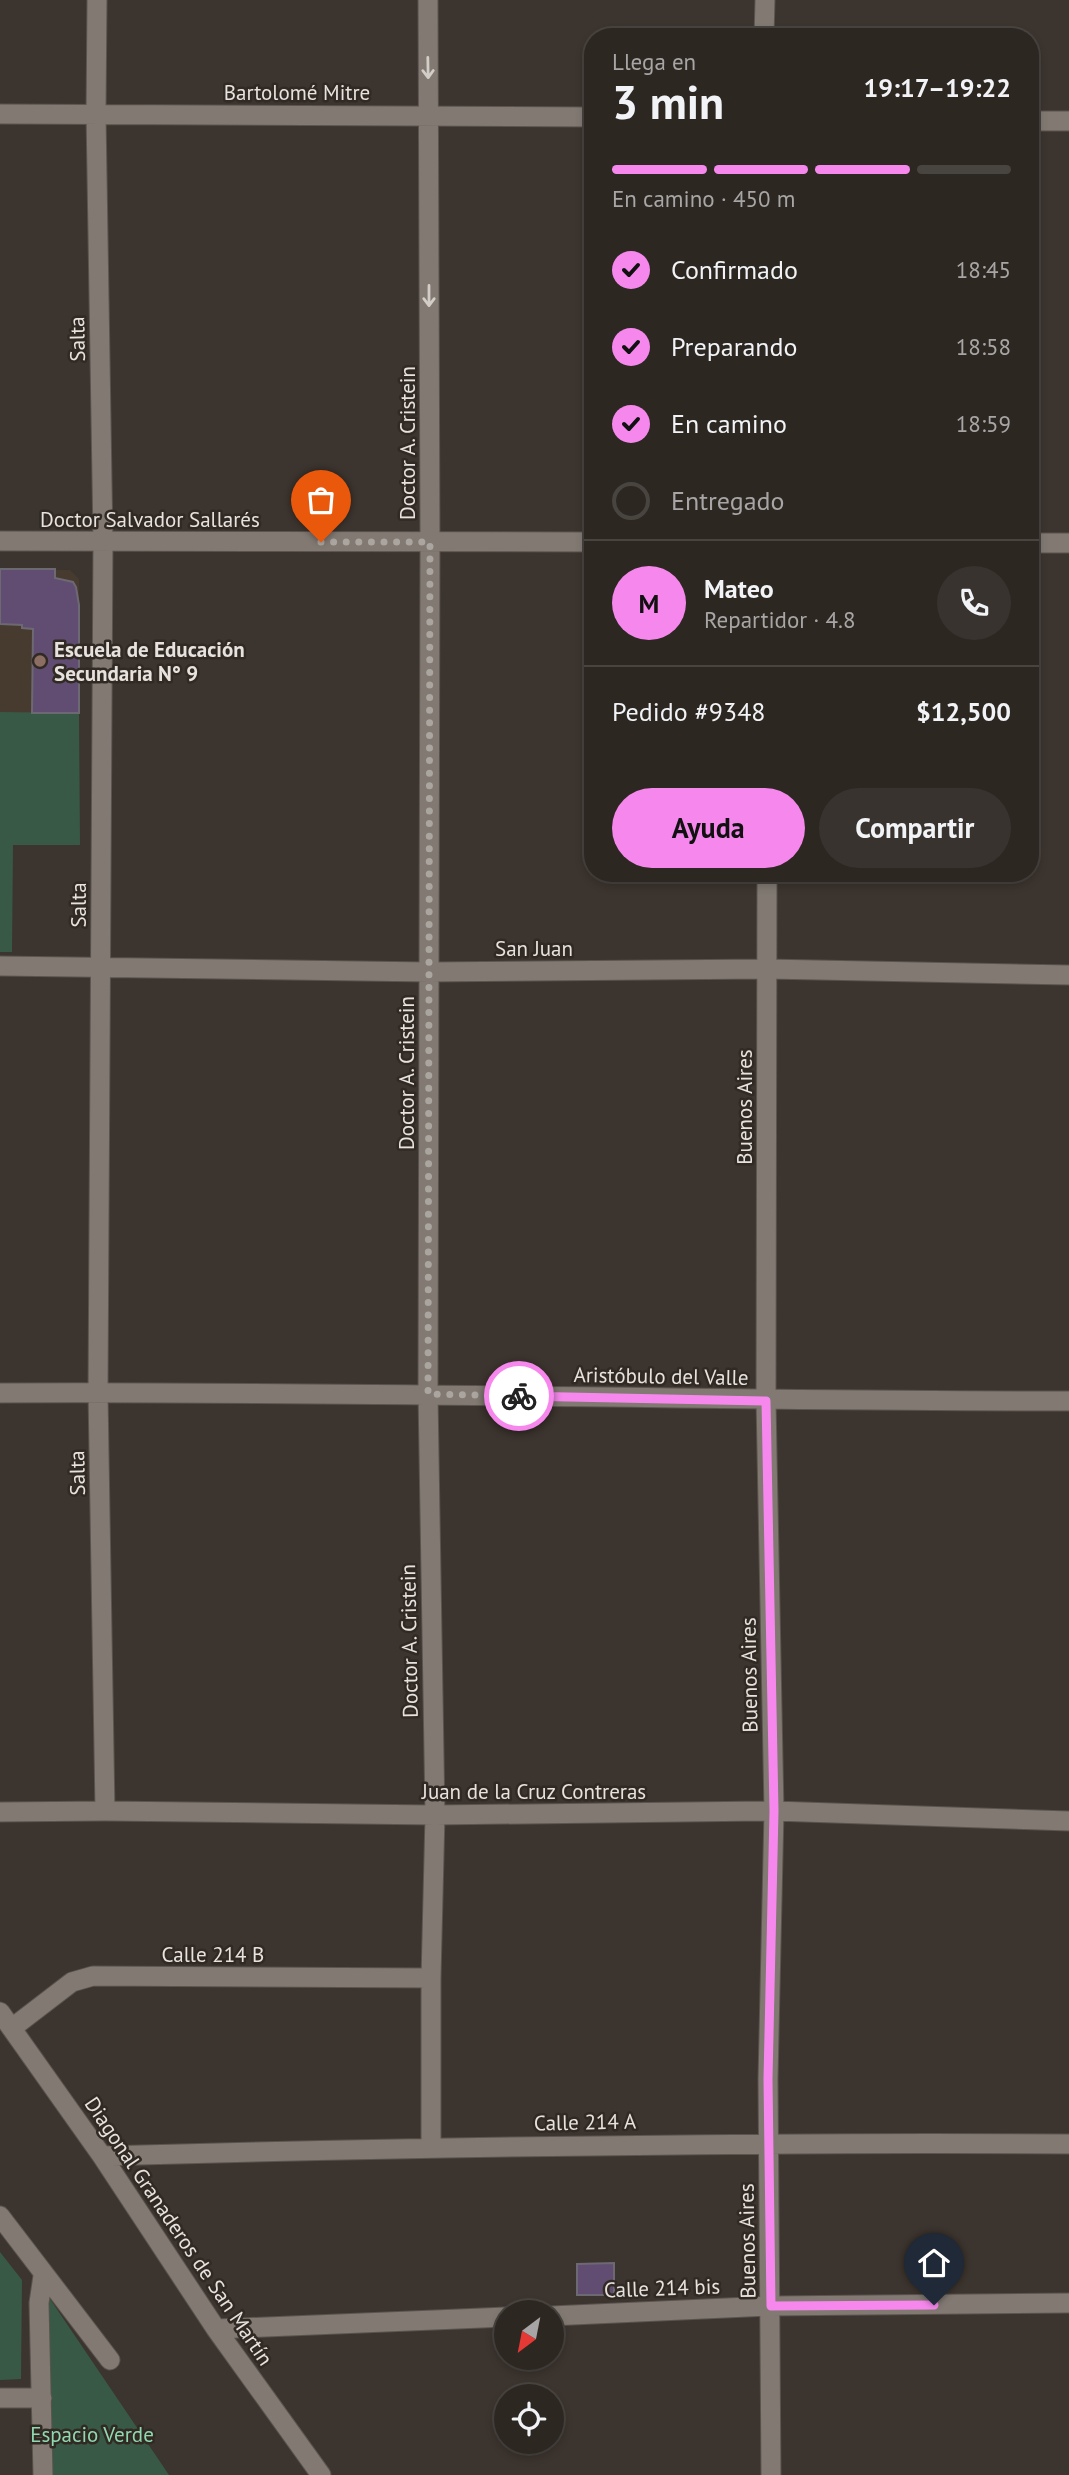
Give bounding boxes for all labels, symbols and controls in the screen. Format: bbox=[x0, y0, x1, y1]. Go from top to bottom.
text: Llega en bbox=[612, 47, 696, 76]
one-way arrow bbox=[422, 56, 435, 79]
text: 19:17–19:22 bbox=[864, 71, 1011, 104]
text: 3 min bbox=[612, 72, 724, 132]
street label: Bartolomé Mitre bbox=[224, 79, 370, 106]
text: En camino · 450 m bbox=[612, 184, 795, 213]
icon: check bbox=[612, 251, 650, 289]
text: Confirmado bbox=[671, 253, 798, 286]
text: 18:45 bbox=[956, 255, 1011, 284]
one-way arrow bbox=[422, 284, 436, 307]
street label: Salta bbox=[63, 316, 91, 362]
icon: check bbox=[612, 328, 650, 366]
text: Preparando bbox=[671, 330, 798, 363]
text: 18:58 bbox=[956, 332, 1011, 361]
street label: Doctor A. Cristein bbox=[394, 366, 421, 520]
icon: check bbox=[612, 405, 650, 443]
text: En camino bbox=[671, 407, 787, 440]
text: 18:59 bbox=[956, 409, 1011, 438]
pin bbox=[291, 470, 351, 542]
icon: bag bbox=[302, 481, 340, 519]
text: Entregado bbox=[671, 484, 785, 517]
street label: Doctor Salvador Sallarés bbox=[40, 506, 260, 533]
button: phone bbox=[937, 566, 1011, 640]
text: Mateo bbox=[704, 572, 774, 605]
text: M bbox=[639, 587, 659, 620]
text: Repartidor · 4.8 bbox=[704, 605, 856, 634]
place label: Escuela de Educación Secundaria N° 9 bbox=[54, 636, 245, 687]
marker: Escuela de Educación Secundaria N° 9 bbox=[32, 653, 48, 669]
text: Pedido #9348 bbox=[612, 695, 765, 728]
text: $12,500 bbox=[916, 695, 1011, 728]
button: Ayuda bbox=[612, 788, 805, 868]
button: Compartir bbox=[819, 788, 1011, 868]
street label: Salta bbox=[65, 882, 92, 928]
street label: San Juan bbox=[495, 935, 573, 962]
street label: Doctor A. Cristein bbox=[393, 996, 420, 1150]
street label: Buenos Aires bbox=[731, 1049, 758, 1165]
courier bbox=[484, 1361, 554, 1431]
street label: Aristóbulo del Valle bbox=[573, 1361, 749, 1391]
icon: bike bbox=[500, 1377, 538, 1415]
street label: Salta bbox=[63, 1450, 91, 1496]
street label: Doctor A. Cristein bbox=[394, 1564, 424, 1718]
street label: Buenos Aires bbox=[734, 1617, 764, 1733]
street label: Juan de la Cruz Contreras bbox=[421, 1778, 646, 1805]
street label: Calle 214 B bbox=[162, 1941, 264, 1968]
street label: Diagonal Granaderos de San Martín bbox=[79, 2091, 279, 2371]
street label: Calle 214 A bbox=[534, 2108, 637, 2136]
street label: Buenos Aires bbox=[732, 2183, 762, 2299]
pin bbox=[904, 2233, 964, 2305]
icon: home bbox=[915, 2244, 953, 2282]
street label: Calle 214 bis bbox=[603, 2272, 721, 2304]
north arrow bbox=[494, 2300, 564, 2370]
map controls bbox=[494, 2300, 564, 2454]
button: locate bbox=[494, 2384, 564, 2454]
park label: Espacio Verde bbox=[30, 2421, 154, 2448]

